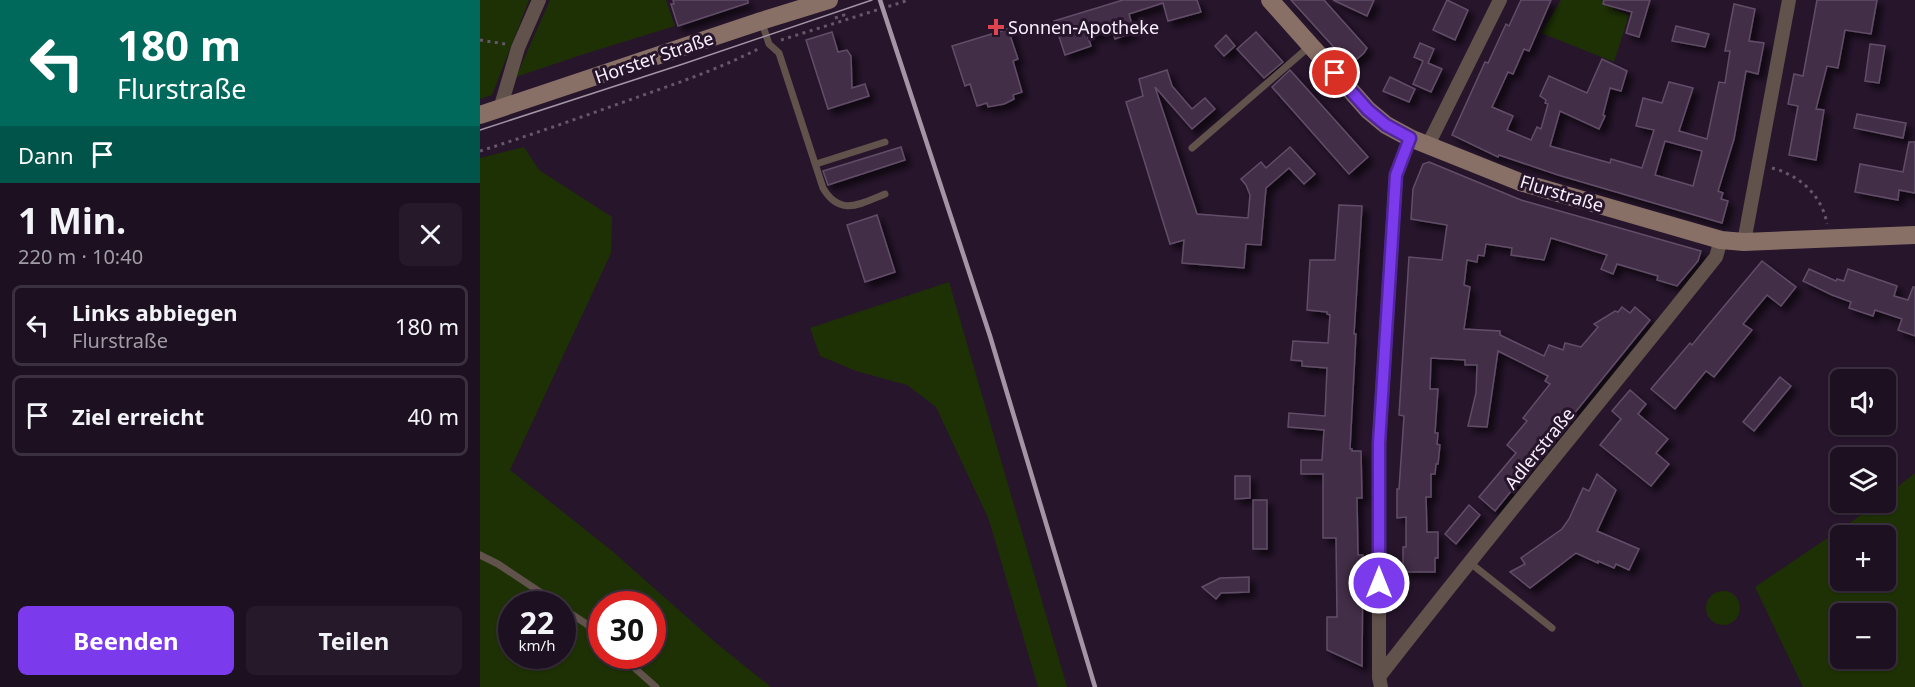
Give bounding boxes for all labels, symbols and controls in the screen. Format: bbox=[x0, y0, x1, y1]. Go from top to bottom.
place label: Sonnen-Apotheke bbox=[1008, 15, 1159, 39]
text: 180 m bbox=[117, 16, 241, 73]
marker: Sonnen-Apotheke bbox=[989, 20, 1003, 34]
icon: left bbox=[18, 24, 96, 102]
street label: Horster Straße bbox=[591, 25, 717, 89]
pin bbox=[1309, 47, 1360, 98]
icon: arrive bbox=[1318, 56, 1351, 89]
text: Flurstraße bbox=[117, 70, 247, 107]
icon: arrive bbox=[86, 138, 119, 171]
text: Dann bbox=[18, 140, 74, 170]
street label: Flurstraße bbox=[1517, 169, 1607, 217]
text: 1 Min. bbox=[18, 196, 126, 245]
button: close bbox=[399, 203, 462, 266]
text: 220 m · 10:40 bbox=[18, 243, 143, 270]
text: Links abbiegen bbox=[72, 297, 238, 327]
icon: left bbox=[21, 309, 54, 342]
text: 180 m bbox=[395, 311, 459, 341]
text: Flurstraße bbox=[72, 327, 168, 354]
map controls bbox=[1830, 369, 1896, 669]
button: sound bbox=[1830, 369, 1896, 435]
icon: arrive bbox=[21, 399, 54, 432]
text: Ziel erreicht bbox=[72, 401, 204, 431]
text: 40 m bbox=[408, 401, 459, 431]
street label: Adlerstraße bbox=[1499, 402, 1579, 494]
button: layers bbox=[1830, 447, 1896, 513]
button: + bbox=[1830, 525, 1896, 591]
position arrow bbox=[1347, 551, 1411, 615]
speed limit sign: 30 bbox=[588, 591, 666, 669]
text: 22 bbox=[520, 602, 554, 643]
button: − bbox=[1830, 603, 1896, 669]
button: Beenden bbox=[18, 606, 234, 675]
button: Teilen bbox=[246, 606, 462, 675]
text: km/h bbox=[519, 635, 555, 655]

